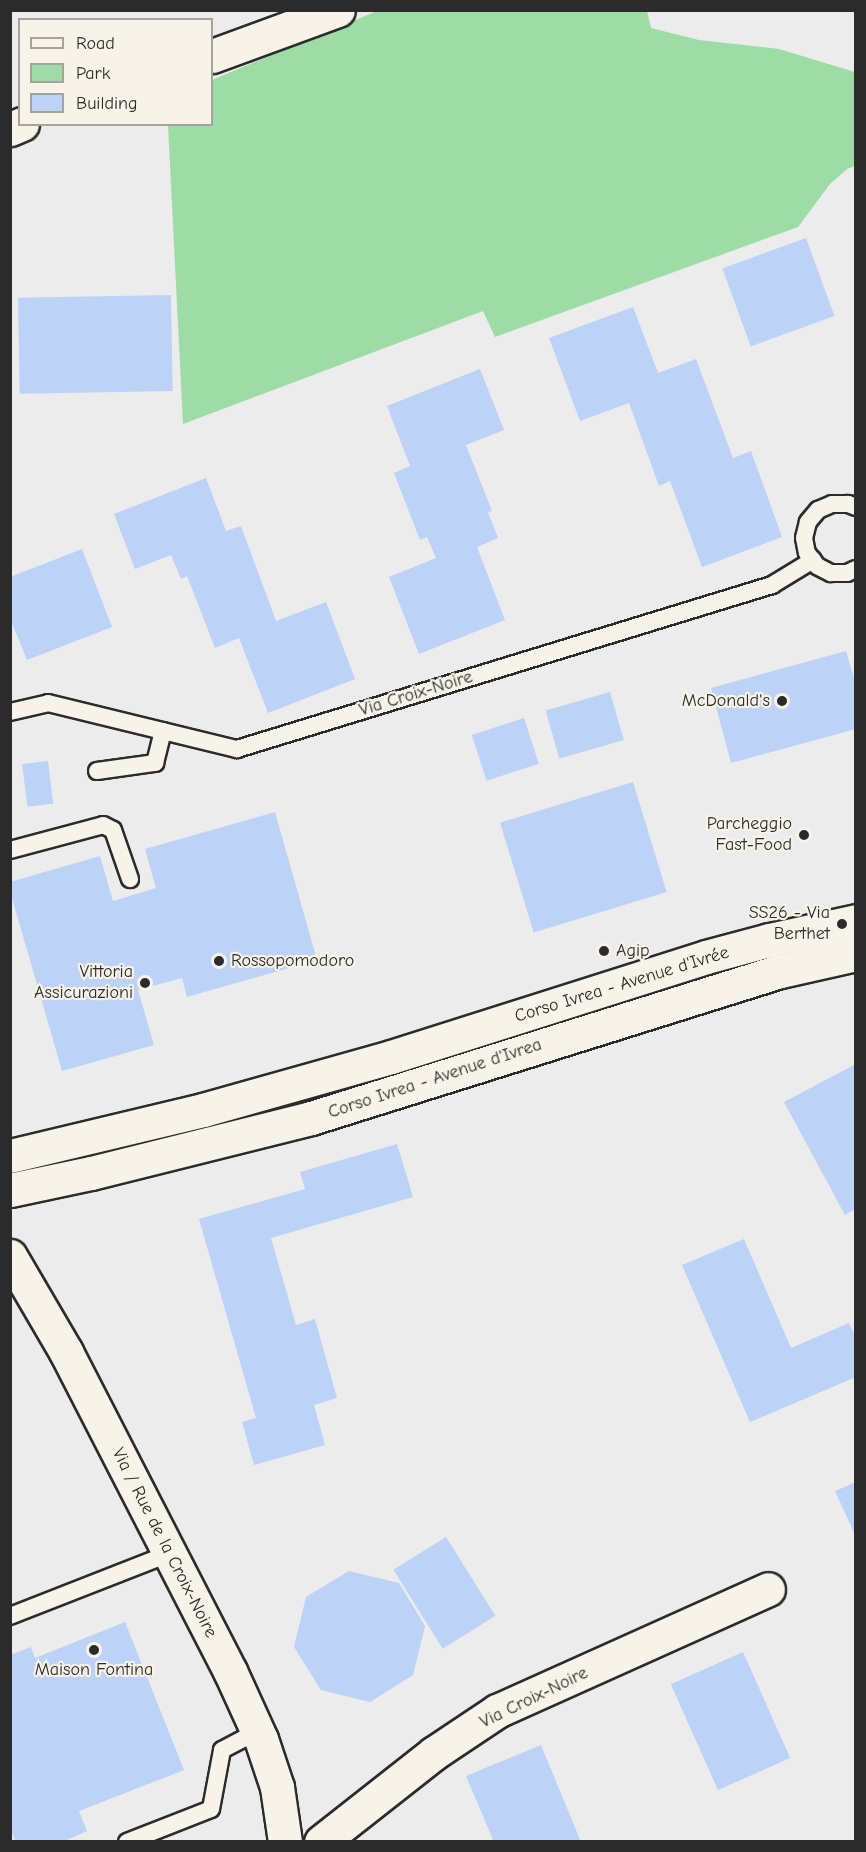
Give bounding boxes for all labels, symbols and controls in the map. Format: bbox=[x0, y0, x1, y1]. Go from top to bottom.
legend bbox=[18, 18, 213, 126]
text: Road bbox=[76, 33, 115, 54]
text: Park bbox=[76, 63, 110, 84]
text: Building bbox=[76, 93, 138, 114]
street label: Via Croix-Noire bbox=[357, 666, 475, 722]
place label: McDonald's bbox=[682, 690, 770, 712]
marker: McDonald's bbox=[775, 694, 789, 708]
place label: Parcheggio Fast-Food bbox=[707, 814, 792, 856]
marker: Parcheggio Fast-Food bbox=[797, 828, 811, 842]
place label: SS26 - Via Berthet bbox=[749, 903, 830, 946]
marker: SS26 - Via Berthet bbox=[835, 917, 849, 931]
place label: Agip bbox=[616, 940, 650, 962]
street label: Corso Ivrea - Avenue d'Ivrée bbox=[512, 942, 732, 1028]
marker: Agip bbox=[597, 944, 611, 958]
place label: Rossopomodoro bbox=[231, 950, 354, 972]
marker: Rossopomodoro bbox=[212, 954, 226, 968]
place label: Vittoria Assicurazioni bbox=[34, 962, 133, 1004]
marker: Vittoria Assicurazioni bbox=[138, 976, 152, 990]
street label: Corso Ivrea - Avenue d'Ivrea bbox=[326, 1034, 544, 1124]
street label: Via / Rue de la Croix-Noire bbox=[107, 1444, 221, 1642]
marker: Maison Fontina bbox=[87, 1643, 101, 1657]
place label: Maison Fontina bbox=[35, 1659, 153, 1681]
street label: Via Croix-Noire bbox=[476, 1663, 592, 1733]

